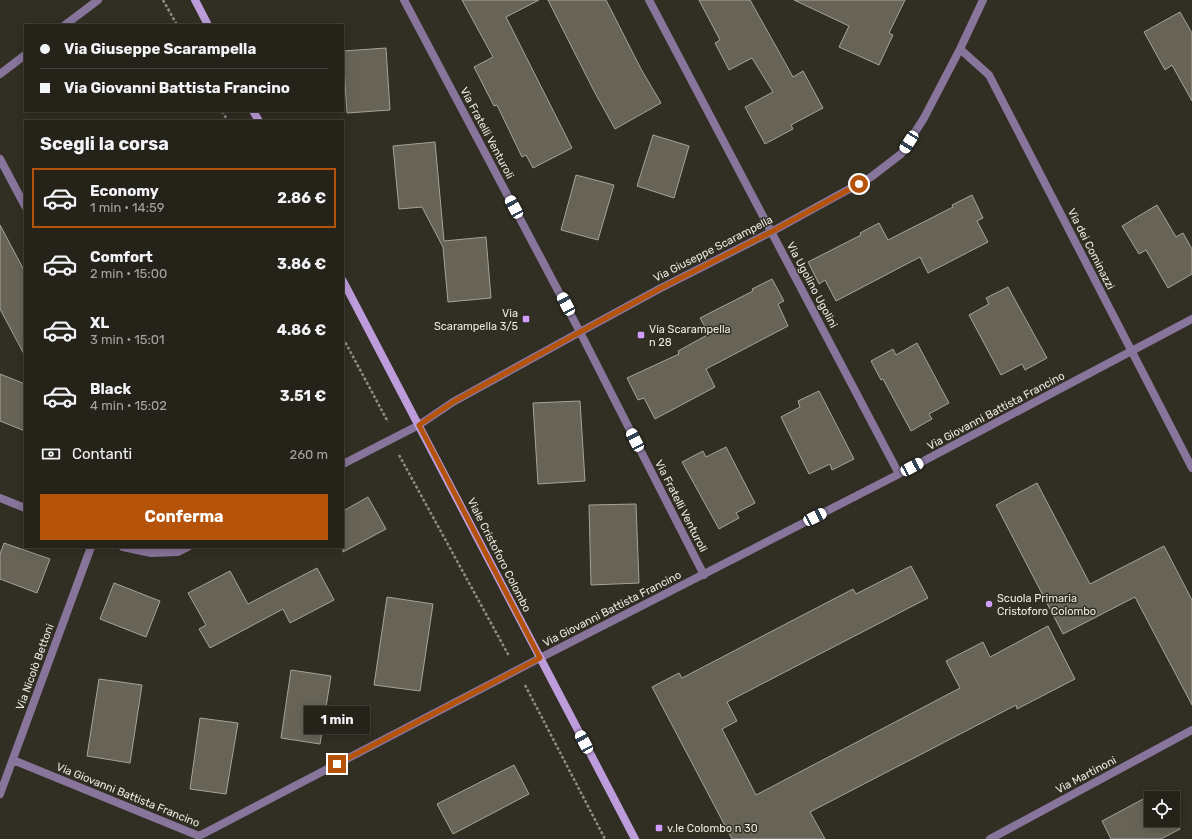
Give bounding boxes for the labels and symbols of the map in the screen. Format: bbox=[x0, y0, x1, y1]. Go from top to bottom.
street label: Via Fratelli Venturoli bbox=[457, 85, 517, 181]
car bbox=[898, 129, 920, 155]
route start bbox=[850, 175, 868, 193]
car bbox=[503, 194, 525, 220]
street label: Via dei Cominazzi bbox=[1065, 206, 1117, 292]
street label: Via Giuseppe Scarampella bbox=[651, 213, 775, 285]
street label: Via Ugolino Ugolini bbox=[784, 240, 840, 330]
car bbox=[555, 291, 577, 317]
place label: Via Scarampella 3/5 bbox=[434, 307, 518, 333]
marker: Via Scarampella 3/5 bbox=[521, 314, 531, 324]
place label: Via Scarampella n 28 bbox=[649, 323, 731, 349]
marker: Via Scarampella n 28 bbox=[636, 330, 646, 340]
street label: Via Giovanni Battista Francino bbox=[925, 369, 1067, 453]
car bbox=[624, 427, 646, 453]
car bbox=[899, 456, 925, 478]
street label: Via Fratelli Venturoli bbox=[652, 458, 710, 554]
street label: Viale Cristoforo Colombo bbox=[464, 496, 534, 614]
car bbox=[802, 506, 828, 528]
street label: Via Giovanni Battista Francino bbox=[541, 568, 683, 650]
place label: Scuola Primaria Cristoforo Colombo bbox=[997, 592, 1096, 618]
marker: Scuola Primaria Cristoforo Colombo bbox=[984, 599, 994, 609]
street label: Via Nicolò Bettoni bbox=[13, 622, 57, 712]
callout: 1 min bbox=[304, 706, 370, 734]
car bbox=[573, 729, 595, 755]
street label: Via Martinoni bbox=[1053, 754, 1119, 796]
route end bbox=[328, 755, 346, 773]
street label: Via Giovanni Battista Francino bbox=[54, 760, 202, 830]
place label: v.le Colombo n 30 bbox=[667, 822, 758, 835]
marker: v.le Colombo n 30 bbox=[654, 823, 664, 833]

